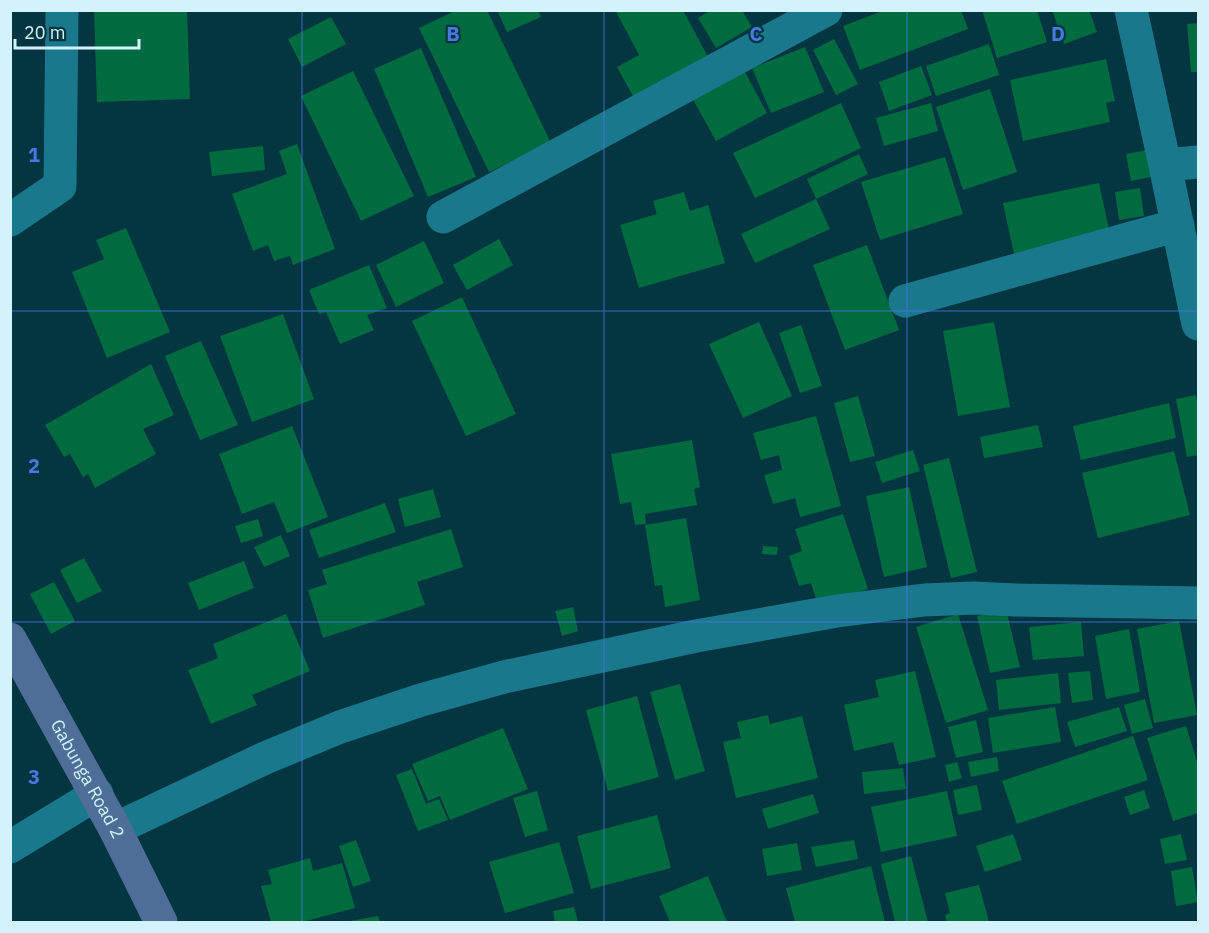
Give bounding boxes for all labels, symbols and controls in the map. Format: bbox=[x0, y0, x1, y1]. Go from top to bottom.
scale bar bbox=[15, 12, 140, 50]
text: B bbox=[446, 20, 460, 47]
text: C bbox=[749, 20, 763, 47]
text: D bbox=[1051, 20, 1065, 47]
text: 20 m bbox=[24, 21, 66, 44]
text: 1 bbox=[28, 141, 40, 168]
text: 2 bbox=[28, 452, 40, 479]
street label: Gabunga Road 2 bbox=[46, 715, 130, 842]
text: 3 bbox=[28, 763, 40, 790]

